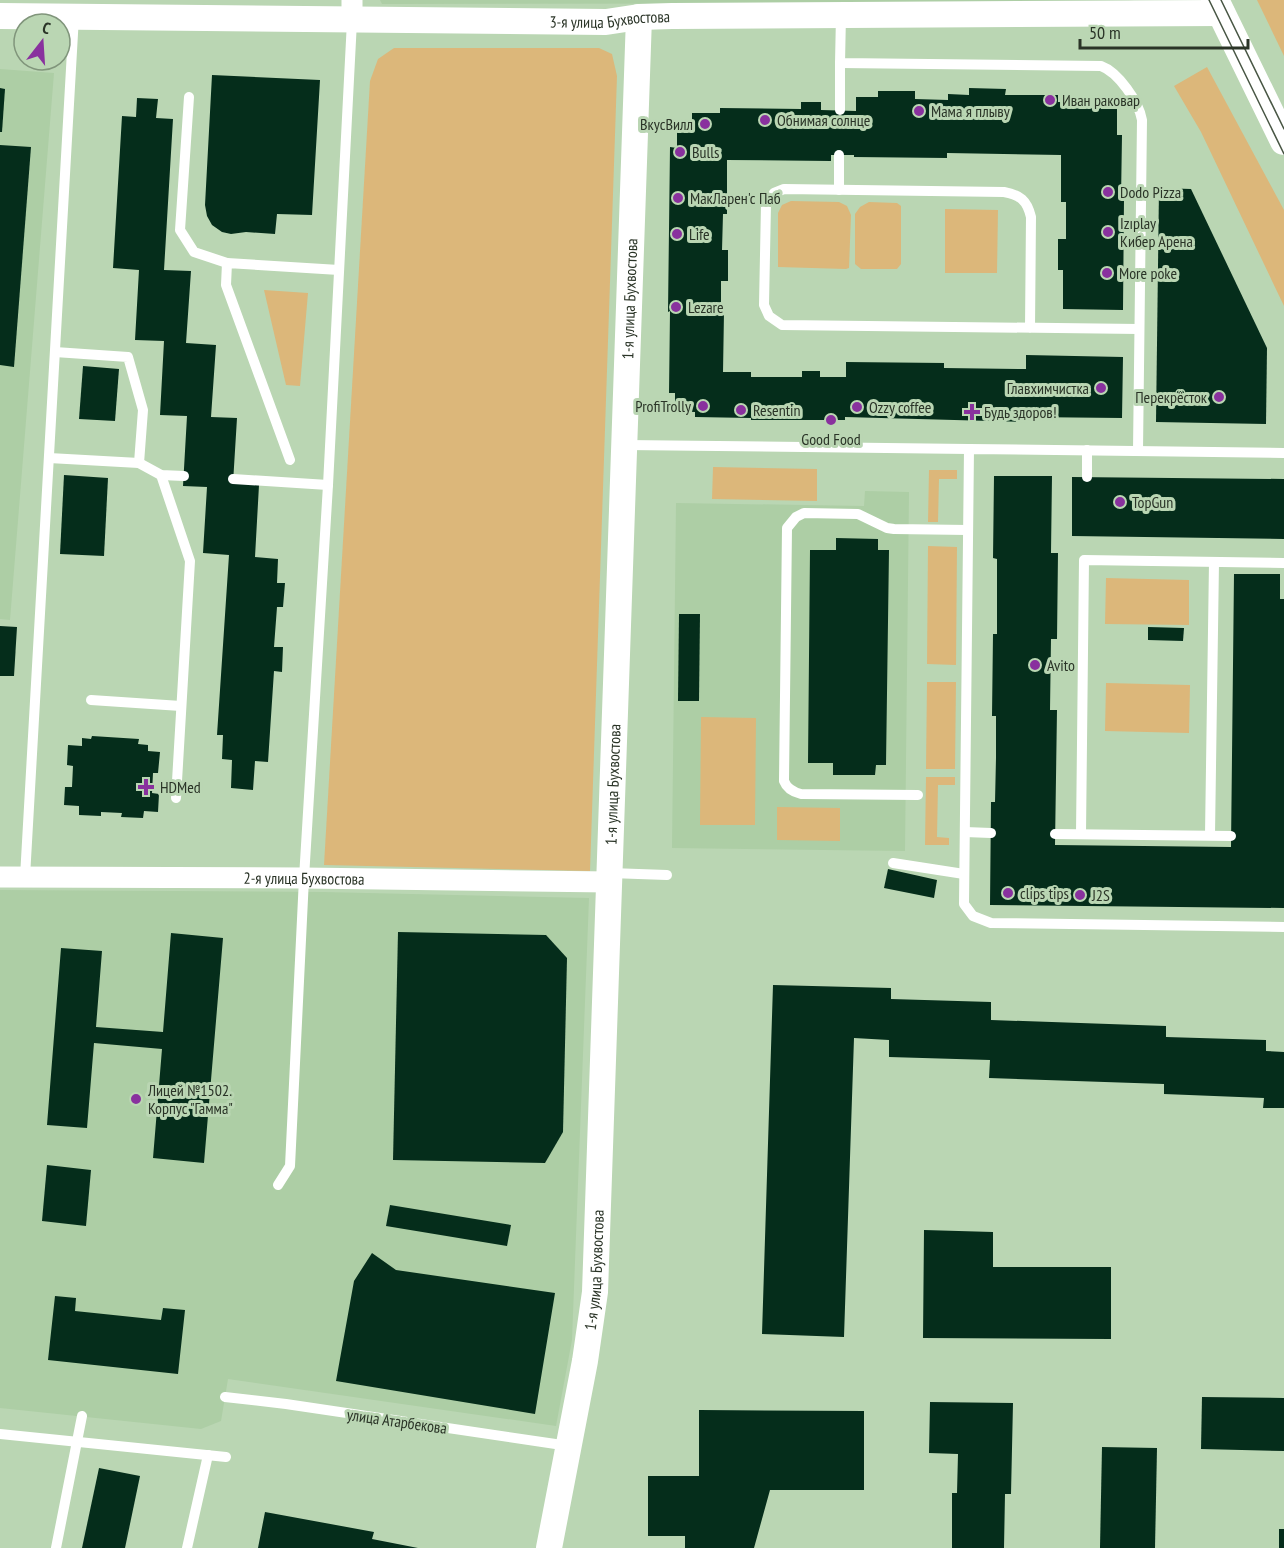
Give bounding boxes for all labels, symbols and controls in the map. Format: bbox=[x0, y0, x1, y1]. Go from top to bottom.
street label: 3-я улица Бухвостова bbox=[549, 6, 670, 32]
north arrow bbox=[12, 12, 72, 72]
scale bar bbox=[1080, 12, 1248, 50]
text: С bbox=[40, 17, 53, 38]
text: 50 m bbox=[1089, 21, 1121, 44]
place label: Иван раковар bbox=[1062, 90, 1140, 110]
marker: Иван раковар bbox=[1043, 93, 1057, 107]
place label: Мама я плыву bbox=[931, 101, 1010, 121]
marker: Мама я плыву bbox=[912, 104, 926, 118]
place label: Обнимая солнце bbox=[777, 110, 870, 130]
marker: Обнимая солнце bbox=[758, 113, 772, 127]
place label: ВкусВилл bbox=[640, 114, 693, 134]
marker: ВкусВилл bbox=[698, 117, 712, 131]
place label: Bulls bbox=[692, 142, 719, 162]
marker: Bulls bbox=[673, 145, 687, 159]
place label: Dodo Pizza bbox=[1120, 182, 1181, 202]
marker: Dodo Pizza bbox=[1101, 185, 1115, 199]
place label: МакЛарен'с Паб bbox=[690, 188, 781, 208]
marker: МакЛарен'с Паб bbox=[671, 191, 685, 205]
place label: Izıplay Кибер Арена bbox=[1120, 213, 1193, 251]
place label: Life bbox=[689, 224, 710, 244]
marker: Izıplay Кибер Арена bbox=[1101, 225, 1115, 239]
marker: Life bbox=[670, 227, 684, 241]
street label: 1-я улица Бухвостова bbox=[617, 238, 641, 360]
place label: More poke bbox=[1119, 263, 1177, 283]
marker: More poke bbox=[1100, 266, 1114, 280]
place label: Lezare bbox=[688, 297, 724, 317]
marker: Lezare bbox=[669, 300, 683, 314]
place label: Главхимчистка bbox=[1007, 378, 1089, 398]
marker: Главхимчистка bbox=[1094, 381, 1108, 395]
place label: Перекрёсток bbox=[1135, 387, 1208, 407]
marker: Перекрёсток bbox=[1212, 390, 1226, 404]
place label: ProfiTrolly bbox=[635, 396, 691, 416]
place label: Ozzy coffee bbox=[869, 397, 931, 417]
marker: ProfiTrolly bbox=[696, 399, 710, 413]
place label: Resentin bbox=[753, 400, 801, 420]
marker: Ozzy coffee bbox=[850, 400, 864, 414]
place label: Будь здоров! bbox=[984, 402, 1057, 422]
marker: Resentin bbox=[734, 403, 748, 417]
marker: Будь здоров! bbox=[965, 405, 979, 419]
marker: Good Food bbox=[824, 413, 838, 427]
place label: Good Food bbox=[801, 429, 861, 449]
place label: TopGun bbox=[1132, 492, 1173, 512]
marker: TopGun bbox=[1113, 495, 1127, 509]
place label: Avito bbox=[1047, 655, 1075, 675]
marker: Avito bbox=[1028, 658, 1042, 672]
street label: 1-я улица Бухвостова bbox=[600, 724, 625, 845]
place label: HDMed bbox=[160, 777, 201, 797]
marker: HDMed bbox=[137, 778, 155, 796]
street label: 2-я улица Бухвостова bbox=[243, 868, 365, 889]
place label: clips tips bbox=[1020, 883, 1069, 903]
place label: J2S bbox=[1091, 885, 1110, 905]
marker: clips tips bbox=[1001, 886, 1015, 900]
marker: J2S bbox=[1073, 888, 1087, 902]
place label: Лицей №1502. Корпус "Гамма" bbox=[147, 1080, 233, 1118]
marker: Лицей №1502. Корпус "Гамма" bbox=[129, 1092, 143, 1106]
street label: 1-я улица Бухвостова bbox=[580, 1209, 608, 1332]
street label: улица Атарбекова bbox=[346, 1404, 448, 1438]

